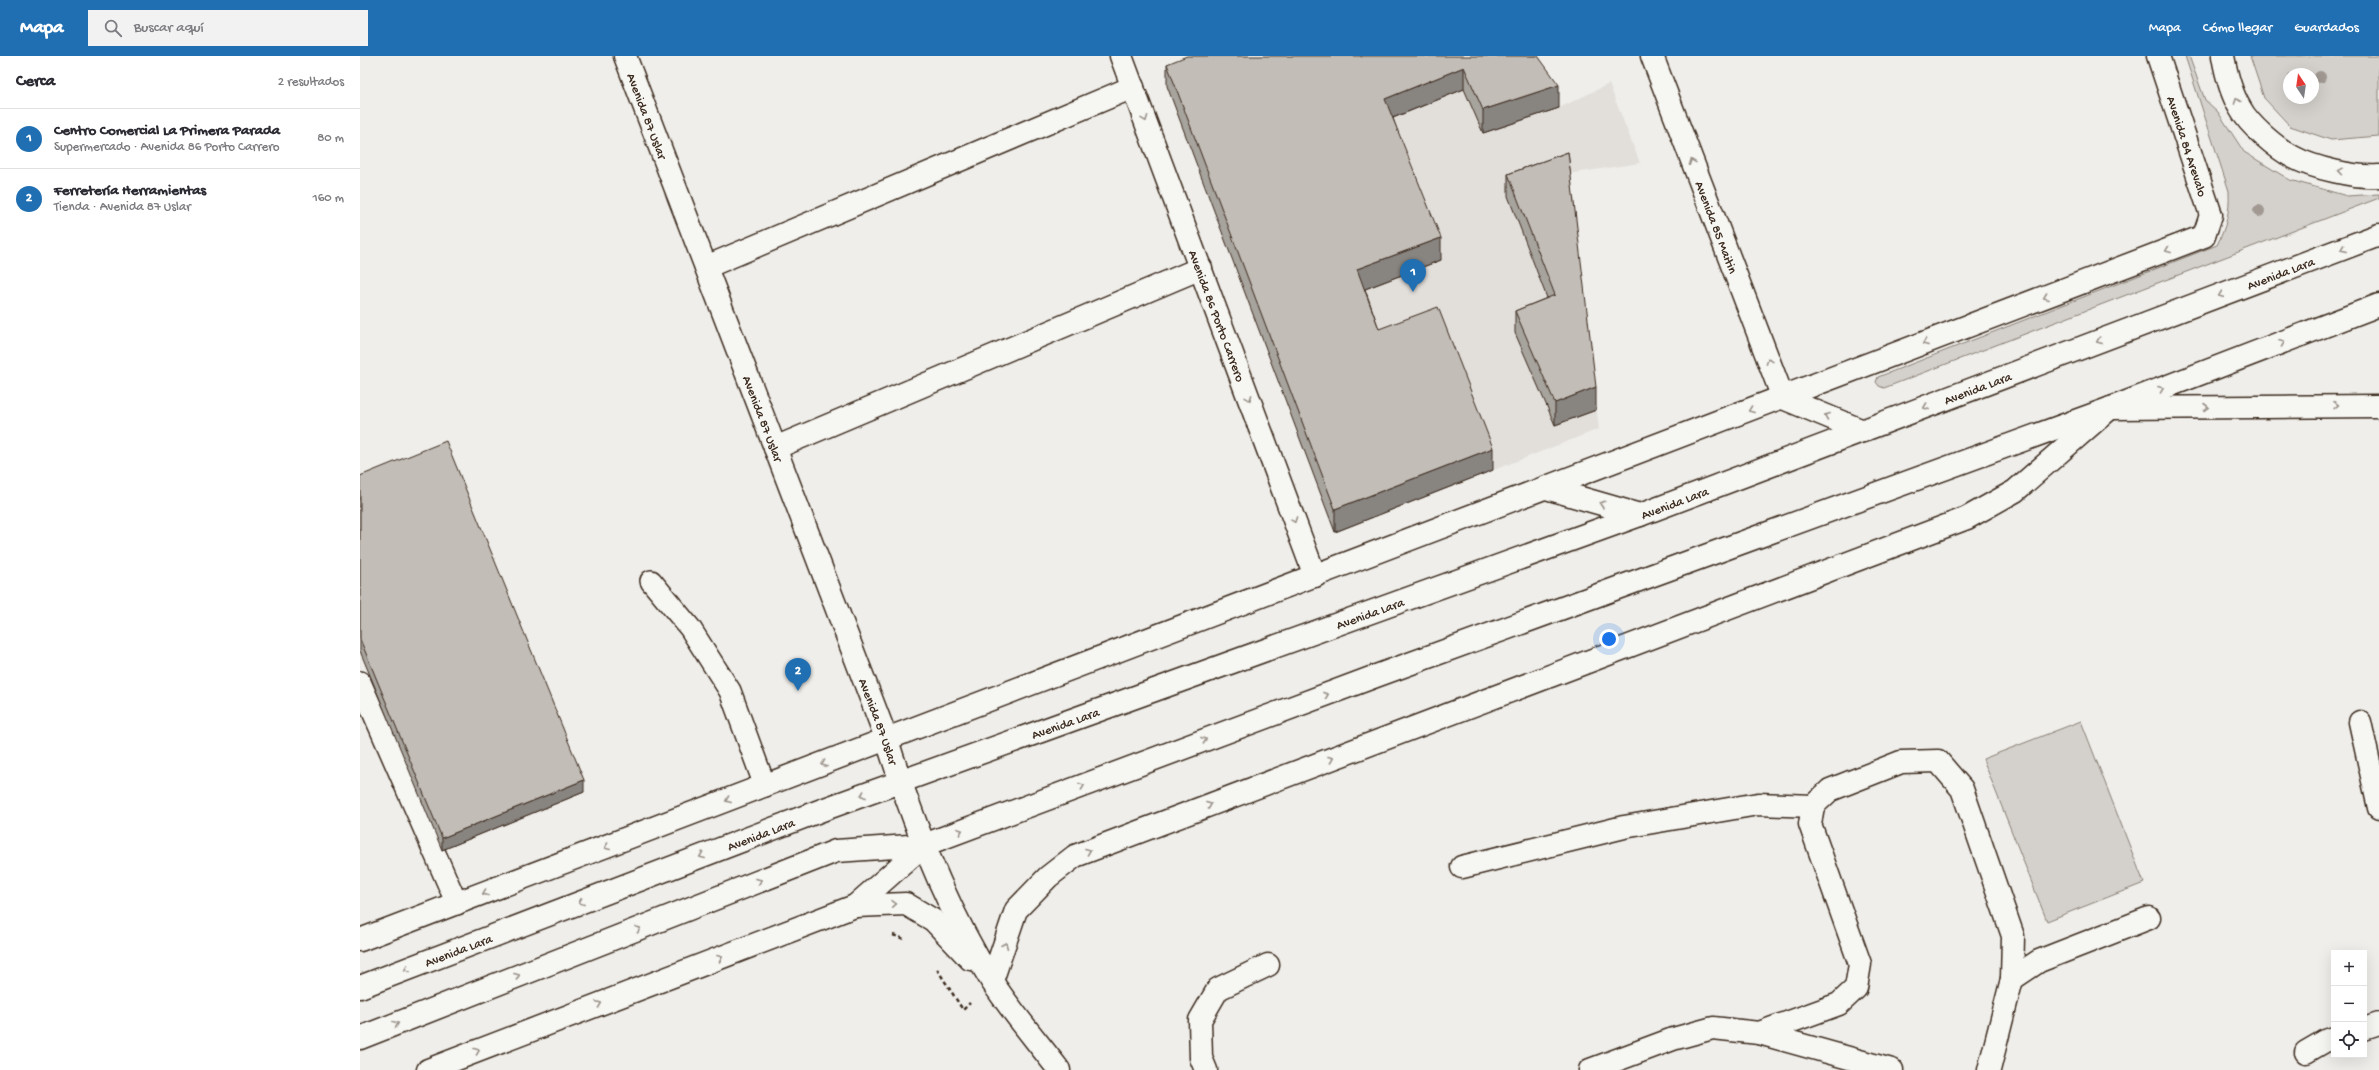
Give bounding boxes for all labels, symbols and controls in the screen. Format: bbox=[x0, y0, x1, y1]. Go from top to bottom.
search box bbox=[88, 10, 368, 46]
text: Mapa bbox=[20, 17, 64, 40]
icon: search bbox=[102, 17, 124, 39]
text: Buscar aquí bbox=[134, 19, 204, 37]
text: Mapa bbox=[2149, 20, 2181, 37]
text: Cómo llegar bbox=[2203, 20, 2272, 37]
text: Guardados bbox=[2294, 20, 2359, 37]
north arrow bbox=[2283, 68, 2319, 104]
street label: Avenida 87 Uslar bbox=[622, 71, 669, 163]
text: Cerca bbox=[16, 72, 55, 92]
text: 2 resultados bbox=[278, 75, 344, 90]
street label: Avenida 84 Arevalo bbox=[2162, 95, 2209, 199]
one-way arrow bbox=[2233, 98, 2242, 105]
one-way arrow bbox=[1140, 115, 1148, 122]
text: Centro Comercial La Primera Parada bbox=[54, 122, 280, 140]
text: 1 bbox=[26, 131, 32, 146]
text: 80 m bbox=[317, 131, 344, 146]
text: Supermercado · Avenida 86 Porto Carrero bbox=[54, 140, 280, 155]
one-way arrow bbox=[1689, 158, 1697, 165]
one-way arrow bbox=[2337, 167, 2343, 176]
street label: Avenida 85 Maitin bbox=[1691, 180, 1740, 277]
text: Ferretería Herramientas bbox=[54, 182, 206, 200]
text: 2 bbox=[26, 191, 32, 206]
text: 160 m bbox=[312, 191, 344, 206]
text: Tienda · Avenida 87 Uslar bbox=[54, 200, 191, 215]
one-way arrow bbox=[2339, 245, 2346, 253]
one-way arrow bbox=[2164, 246, 2171, 254]
street label: Avenida 86 Porto Carrero bbox=[1184, 249, 1247, 384]
street label: Avenida Lara bbox=[2245, 255, 2318, 294]
pin: 1 bbox=[1400, 259, 1426, 292]
one-way arrow bbox=[2218, 291, 2225, 299]
one-way arrow bbox=[2043, 292, 2050, 300]
one-way arrow bbox=[2096, 337, 2103, 345]
one-way arrow bbox=[1922, 339, 1929, 347]
one-way arrow bbox=[2278, 339, 2285, 347]
one-way arrow bbox=[1766, 358, 1774, 365]
street label: Avenida Lara bbox=[1942, 370, 2015, 409]
street label: Avenida 87 Uslar bbox=[738, 374, 785, 466]
one-way arrow bbox=[2157, 385, 2164, 393]
one-way arrow bbox=[1244, 394, 1252, 401]
one-way arrow bbox=[2333, 401, 2339, 409]
one-way arrow bbox=[1922, 403, 1929, 411]
one-way arrow bbox=[2203, 403, 2209, 411]
one-way arrow bbox=[1748, 405, 1755, 413]
one-way arrow bbox=[1824, 413, 1832, 421]
street label: Avenida Lara bbox=[1639, 484, 1712, 524]
one-way arrow bbox=[1599, 500, 1606, 509]
one-way arrow bbox=[1290, 516, 1298, 523]
street label: Avenida Lara bbox=[1335, 595, 1407, 634]
your location bbox=[1599, 629, 1619, 649]
pin: 2 bbox=[785, 658, 811, 691]
street label: Avenida 87 Uslar bbox=[854, 677, 900, 768]
one-way arrow bbox=[1322, 691, 1329, 700]
street label: Avenida Lara bbox=[1030, 705, 1102, 744]
one-way arrow bbox=[1200, 737, 1207, 745]
one-way arrow bbox=[1327, 755, 1334, 763]
one-way arrow bbox=[821, 759, 828, 767]
one-way arrow bbox=[1078, 782, 1085, 790]
one-way arrow bbox=[860, 791, 867, 799]
one-way arrow bbox=[725, 796, 732, 804]
one-way arrow bbox=[1206, 801, 1213, 810]
street label: Avenida Lara bbox=[726, 816, 798, 856]
one-way arrow bbox=[957, 827, 964, 836]
one-way arrow bbox=[603, 842, 610, 850]
one-way arrow bbox=[1084, 848, 1091, 856]
one-way arrow bbox=[699, 851, 706, 859]
one-way arrow bbox=[755, 878, 763, 886]
one-way arrow bbox=[482, 888, 489, 896]
one-way arrow bbox=[577, 898, 584, 906]
one-way arrow bbox=[891, 900, 897, 909]
one-way arrow bbox=[635, 925, 642, 933]
street label: Avenida Lara bbox=[423, 932, 495, 971]
one-way arrow bbox=[1000, 941, 1008, 949]
map controls bbox=[2331, 950, 2367, 1058]
button: + bbox=[2331, 950, 2367, 986]
one-way arrow bbox=[717, 954, 724, 962]
one-way arrow bbox=[404, 965, 411, 973]
one-way arrow bbox=[514, 973, 521, 981]
button: − bbox=[2331, 986, 2367, 1022]
one-way arrow bbox=[595, 1001, 602, 1009]
one-way arrow bbox=[393, 1020, 400, 1028]
button: locate bbox=[2331, 1022, 2367, 1058]
one-way arrow bbox=[474, 1048, 481, 1056]

